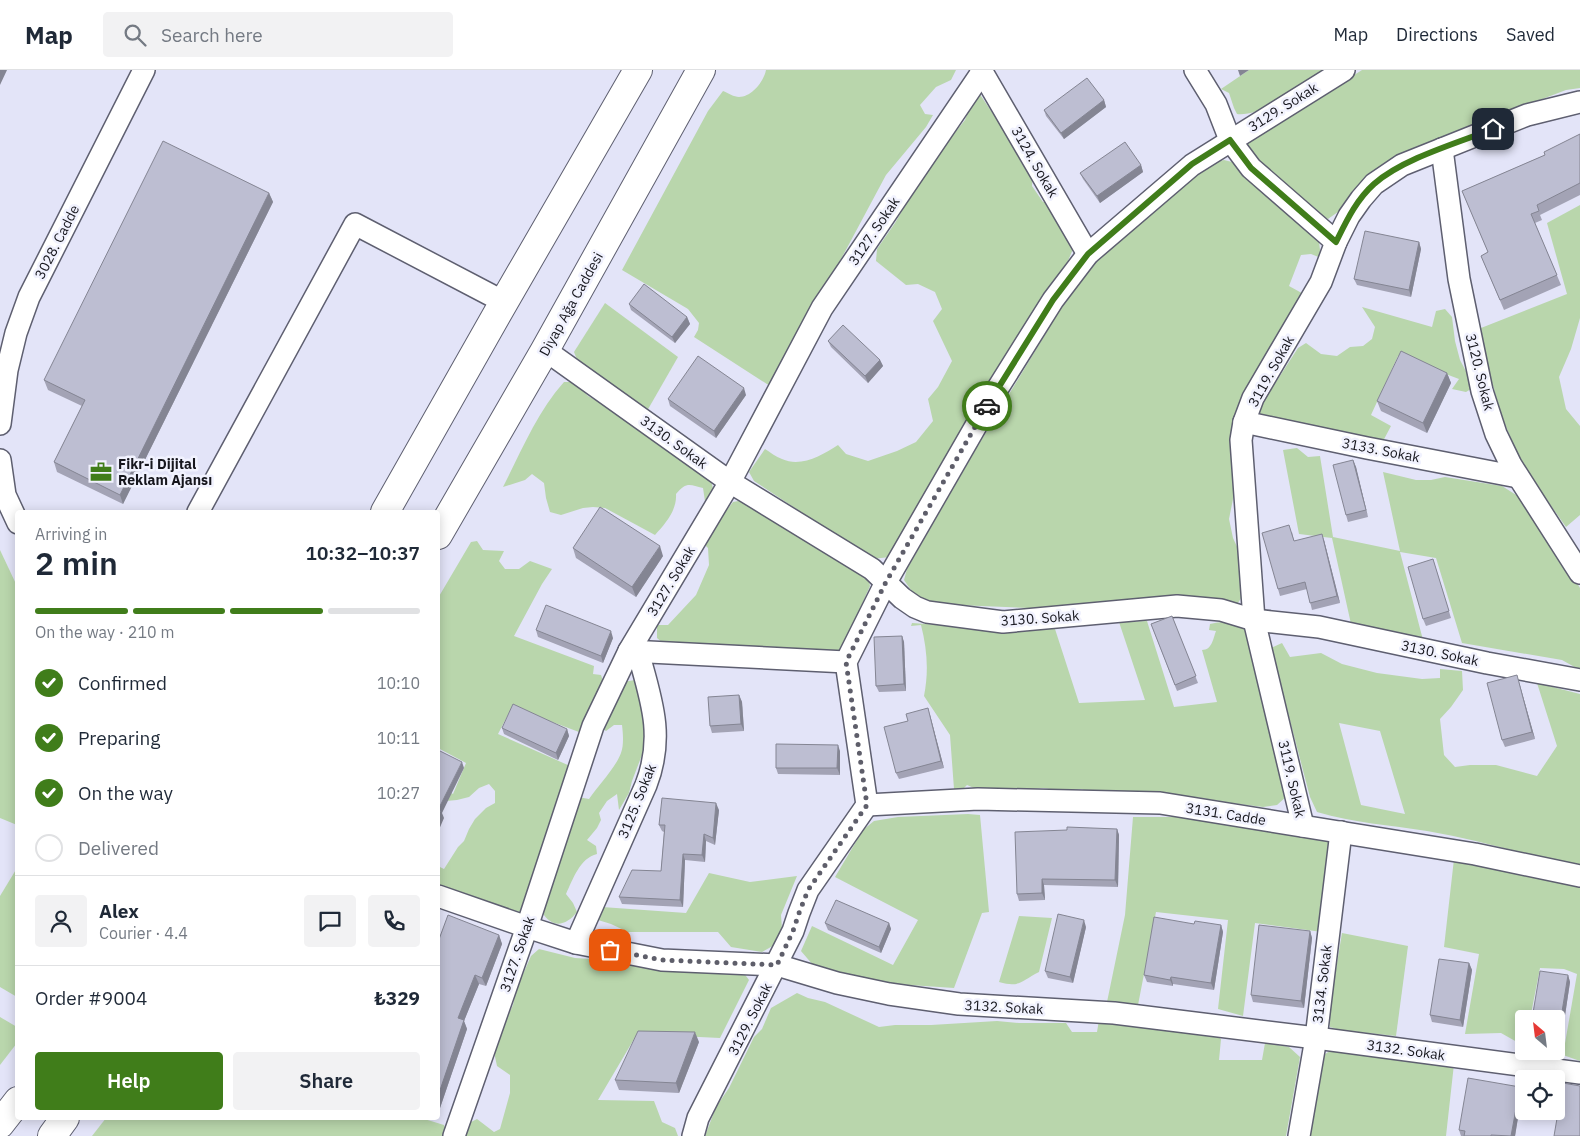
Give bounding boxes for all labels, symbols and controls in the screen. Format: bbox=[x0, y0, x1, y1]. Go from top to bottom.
search box bbox=[103, 12, 453, 57]
text: Map bbox=[25, 19, 73, 51]
icon: search bbox=[121, 21, 149, 49]
text: Search here bbox=[161, 23, 263, 47]
text: Map bbox=[1333, 23, 1368, 46]
text: Directions bbox=[1396, 23, 1478, 46]
text: Saved bbox=[1506, 23, 1555, 46]
street label: 3129. Sokak bbox=[1245, 78, 1322, 136]
pin bbox=[1472, 108, 1514, 150]
icon: home bbox=[1479, 115, 1507, 143]
street label: 3124. Sokak bbox=[1007, 123, 1063, 201]
street label: 3127. Sokak bbox=[844, 193, 904, 269]
street label: 3028. Cadde bbox=[31, 202, 84, 282]
street label: Diyap Ağa Caddesi bbox=[535, 249, 607, 359]
street label: 3119. Sokak bbox=[1244, 332, 1298, 410]
street label: 3120. Sokak bbox=[1462, 332, 1498, 413]
courier bbox=[962, 381, 1012, 431]
icon: car bbox=[973, 392, 1001, 420]
street label: 3130. Sokak bbox=[637, 412, 712, 473]
street label: 3133. Sokak bbox=[1341, 434, 1422, 466]
place label: Fikr-i Dijital Reklam Ajansı bbox=[118, 455, 212, 489]
office icon: Fikr-i Dijital Reklam Ajansı bbox=[88, 459, 114, 485]
text: Arriving in bbox=[35, 524, 107, 544]
text: 10:32–10:37 bbox=[306, 541, 420, 565]
text: 2 min bbox=[35, 542, 118, 584]
street label: 3127. Sokak bbox=[643, 542, 699, 619]
street label: 3130. Sokak bbox=[1000, 606, 1081, 630]
text: On the way · 210 m bbox=[35, 622, 174, 642]
street label: 3130. Sokak bbox=[1400, 636, 1481, 670]
icon: check bbox=[35, 669, 63, 697]
text: Confirmed bbox=[78, 671, 167, 695]
text: 10:10 bbox=[377, 673, 420, 693]
icon: check bbox=[35, 724, 63, 752]
text: Preparing bbox=[78, 726, 160, 750]
text: 10:11 bbox=[377, 728, 420, 748]
street label: 3119. Sokak bbox=[1274, 739, 1310, 820]
street label: 3125. Sokak bbox=[614, 761, 660, 841]
icon: check bbox=[35, 779, 63, 807]
text: On the way bbox=[78, 781, 173, 805]
text: 10:27 bbox=[377, 783, 420, 803]
street label: 3131. Cadde bbox=[1185, 799, 1268, 829]
text: Delivered bbox=[78, 836, 159, 860]
button: person bbox=[35, 895, 87, 947]
button: chat bbox=[304, 895, 356, 947]
button: phone bbox=[368, 895, 420, 947]
text: Alex bbox=[99, 899, 139, 923]
street label: 3127. Sokak bbox=[496, 913, 539, 994]
text: Courier · 4.4 bbox=[99, 923, 188, 943]
pin bbox=[589, 929, 631, 971]
icon: bag bbox=[596, 936, 624, 964]
street label: 3134. Sokak bbox=[1308, 943, 1336, 1024]
street label: 3129. Sokak bbox=[724, 979, 776, 1058]
text: Order #9004 bbox=[35, 986, 147, 1010]
text: ₺329 bbox=[374, 986, 420, 1010]
street label: 3132. Sokak bbox=[964, 996, 1044, 1018]
north arrow bbox=[1515, 1010, 1565, 1060]
map controls bbox=[1515, 1010, 1565, 1120]
street label: 3132. Sokak bbox=[1366, 1036, 1447, 1064]
button: Help bbox=[35, 1052, 223, 1110]
button: Share bbox=[233, 1052, 420, 1110]
button: locate bbox=[1515, 1070, 1565, 1120]

